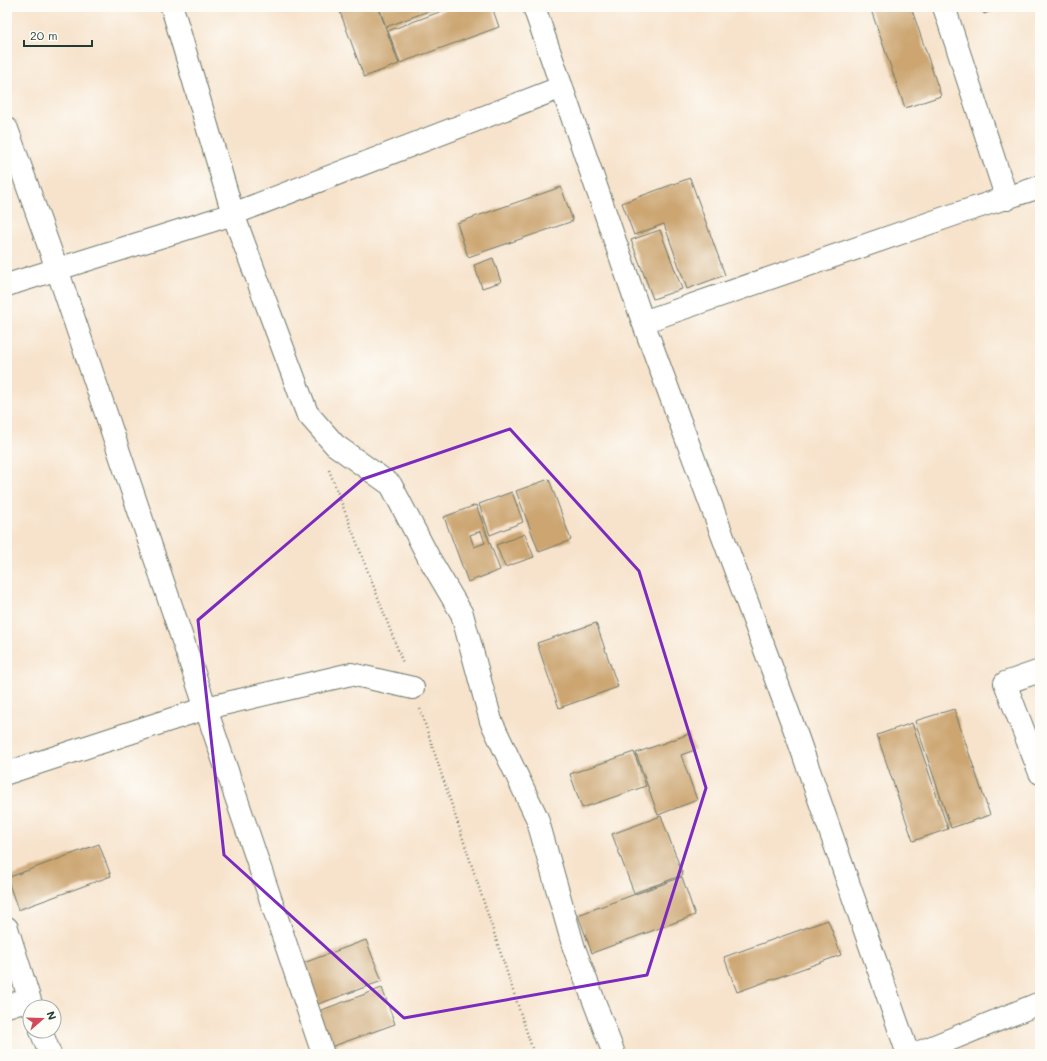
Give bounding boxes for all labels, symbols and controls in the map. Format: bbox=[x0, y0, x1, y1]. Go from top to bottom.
scale bar bbox=[24, 22, 92, 48]
text: 20 m bbox=[30, 27, 58, 43]
north arrow bbox=[22, 999, 62, 1039]
text: N bbox=[43, 1009, 60, 1022]

